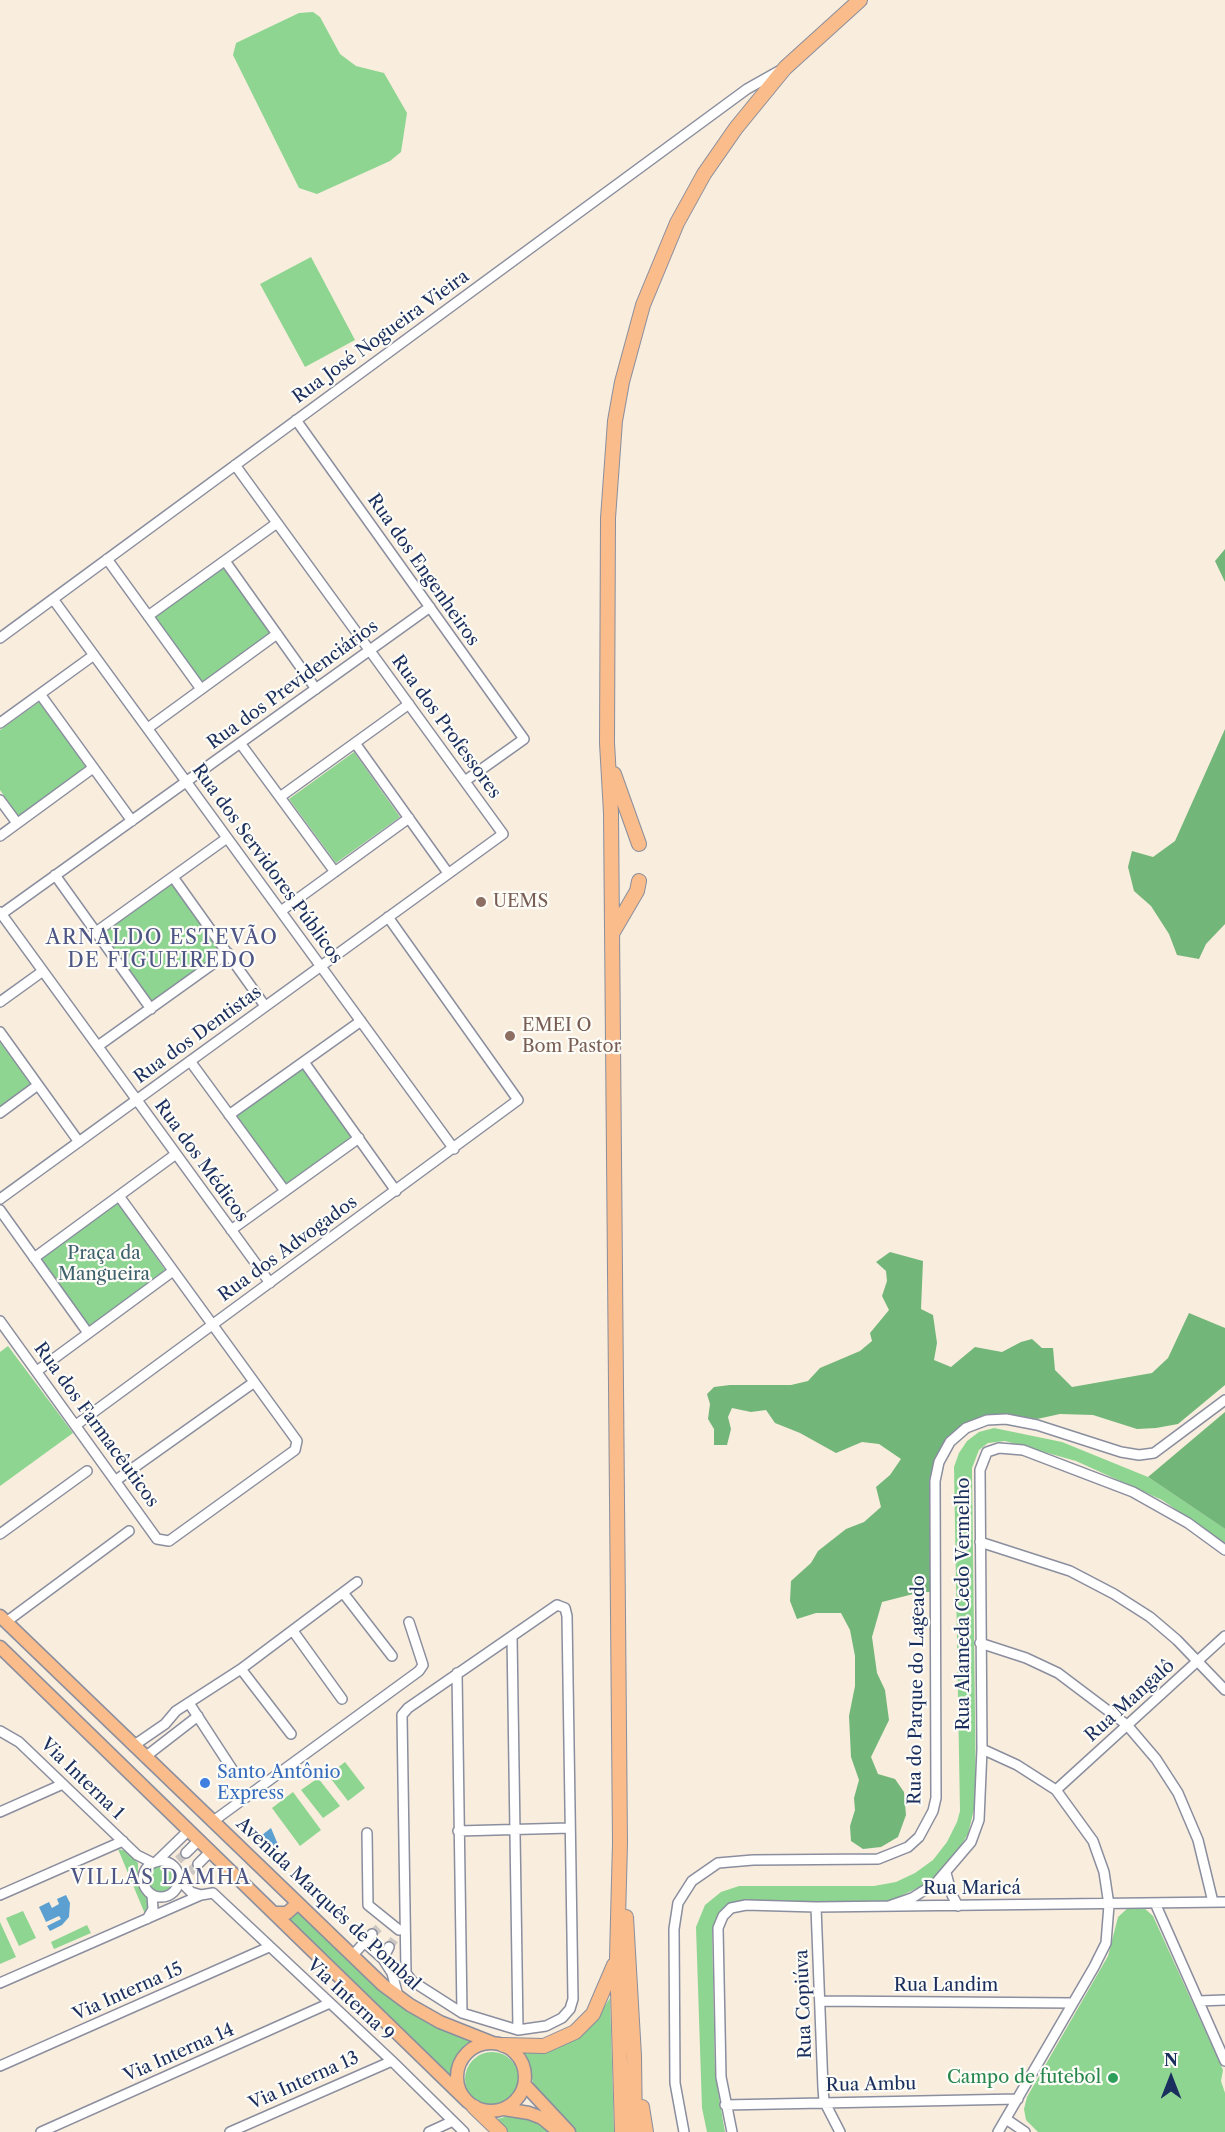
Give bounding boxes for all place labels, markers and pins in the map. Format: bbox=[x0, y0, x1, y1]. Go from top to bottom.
place label: UEMS bbox=[493, 891, 548, 913]
marker: UEMS bbox=[474, 895, 488, 909]
place label: EMEI O Bom Pastor bbox=[522, 1015, 621, 1058]
marker: EMEI O Bom Pastor bbox=[503, 1029, 517, 1043]
place label: Santo Antônio Express bbox=[217, 1762, 340, 1804]
marker: Santo Antônio Express bbox=[198, 1776, 212, 1790]
place label: Campo de futebol bbox=[947, 2067, 1101, 2089]
marker: Campo de futebol bbox=[1106, 2071, 1120, 2085]

